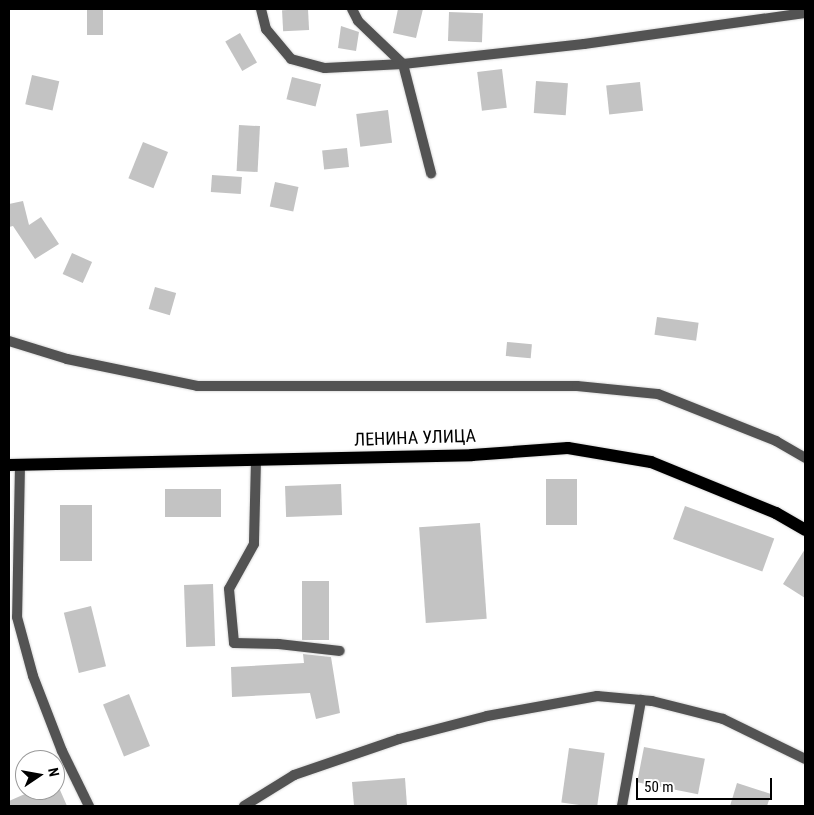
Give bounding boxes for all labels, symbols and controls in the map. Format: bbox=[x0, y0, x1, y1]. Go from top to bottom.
street label: ЛЕНИНА УЛИЦА bbox=[354, 425, 476, 451]
north arrow bbox=[15, 750, 65, 800]
text: N bbox=[45, 766, 62, 778]
scale bar bbox=[639, 768, 775, 800]
text: 50 m bbox=[644, 778, 674, 796]

